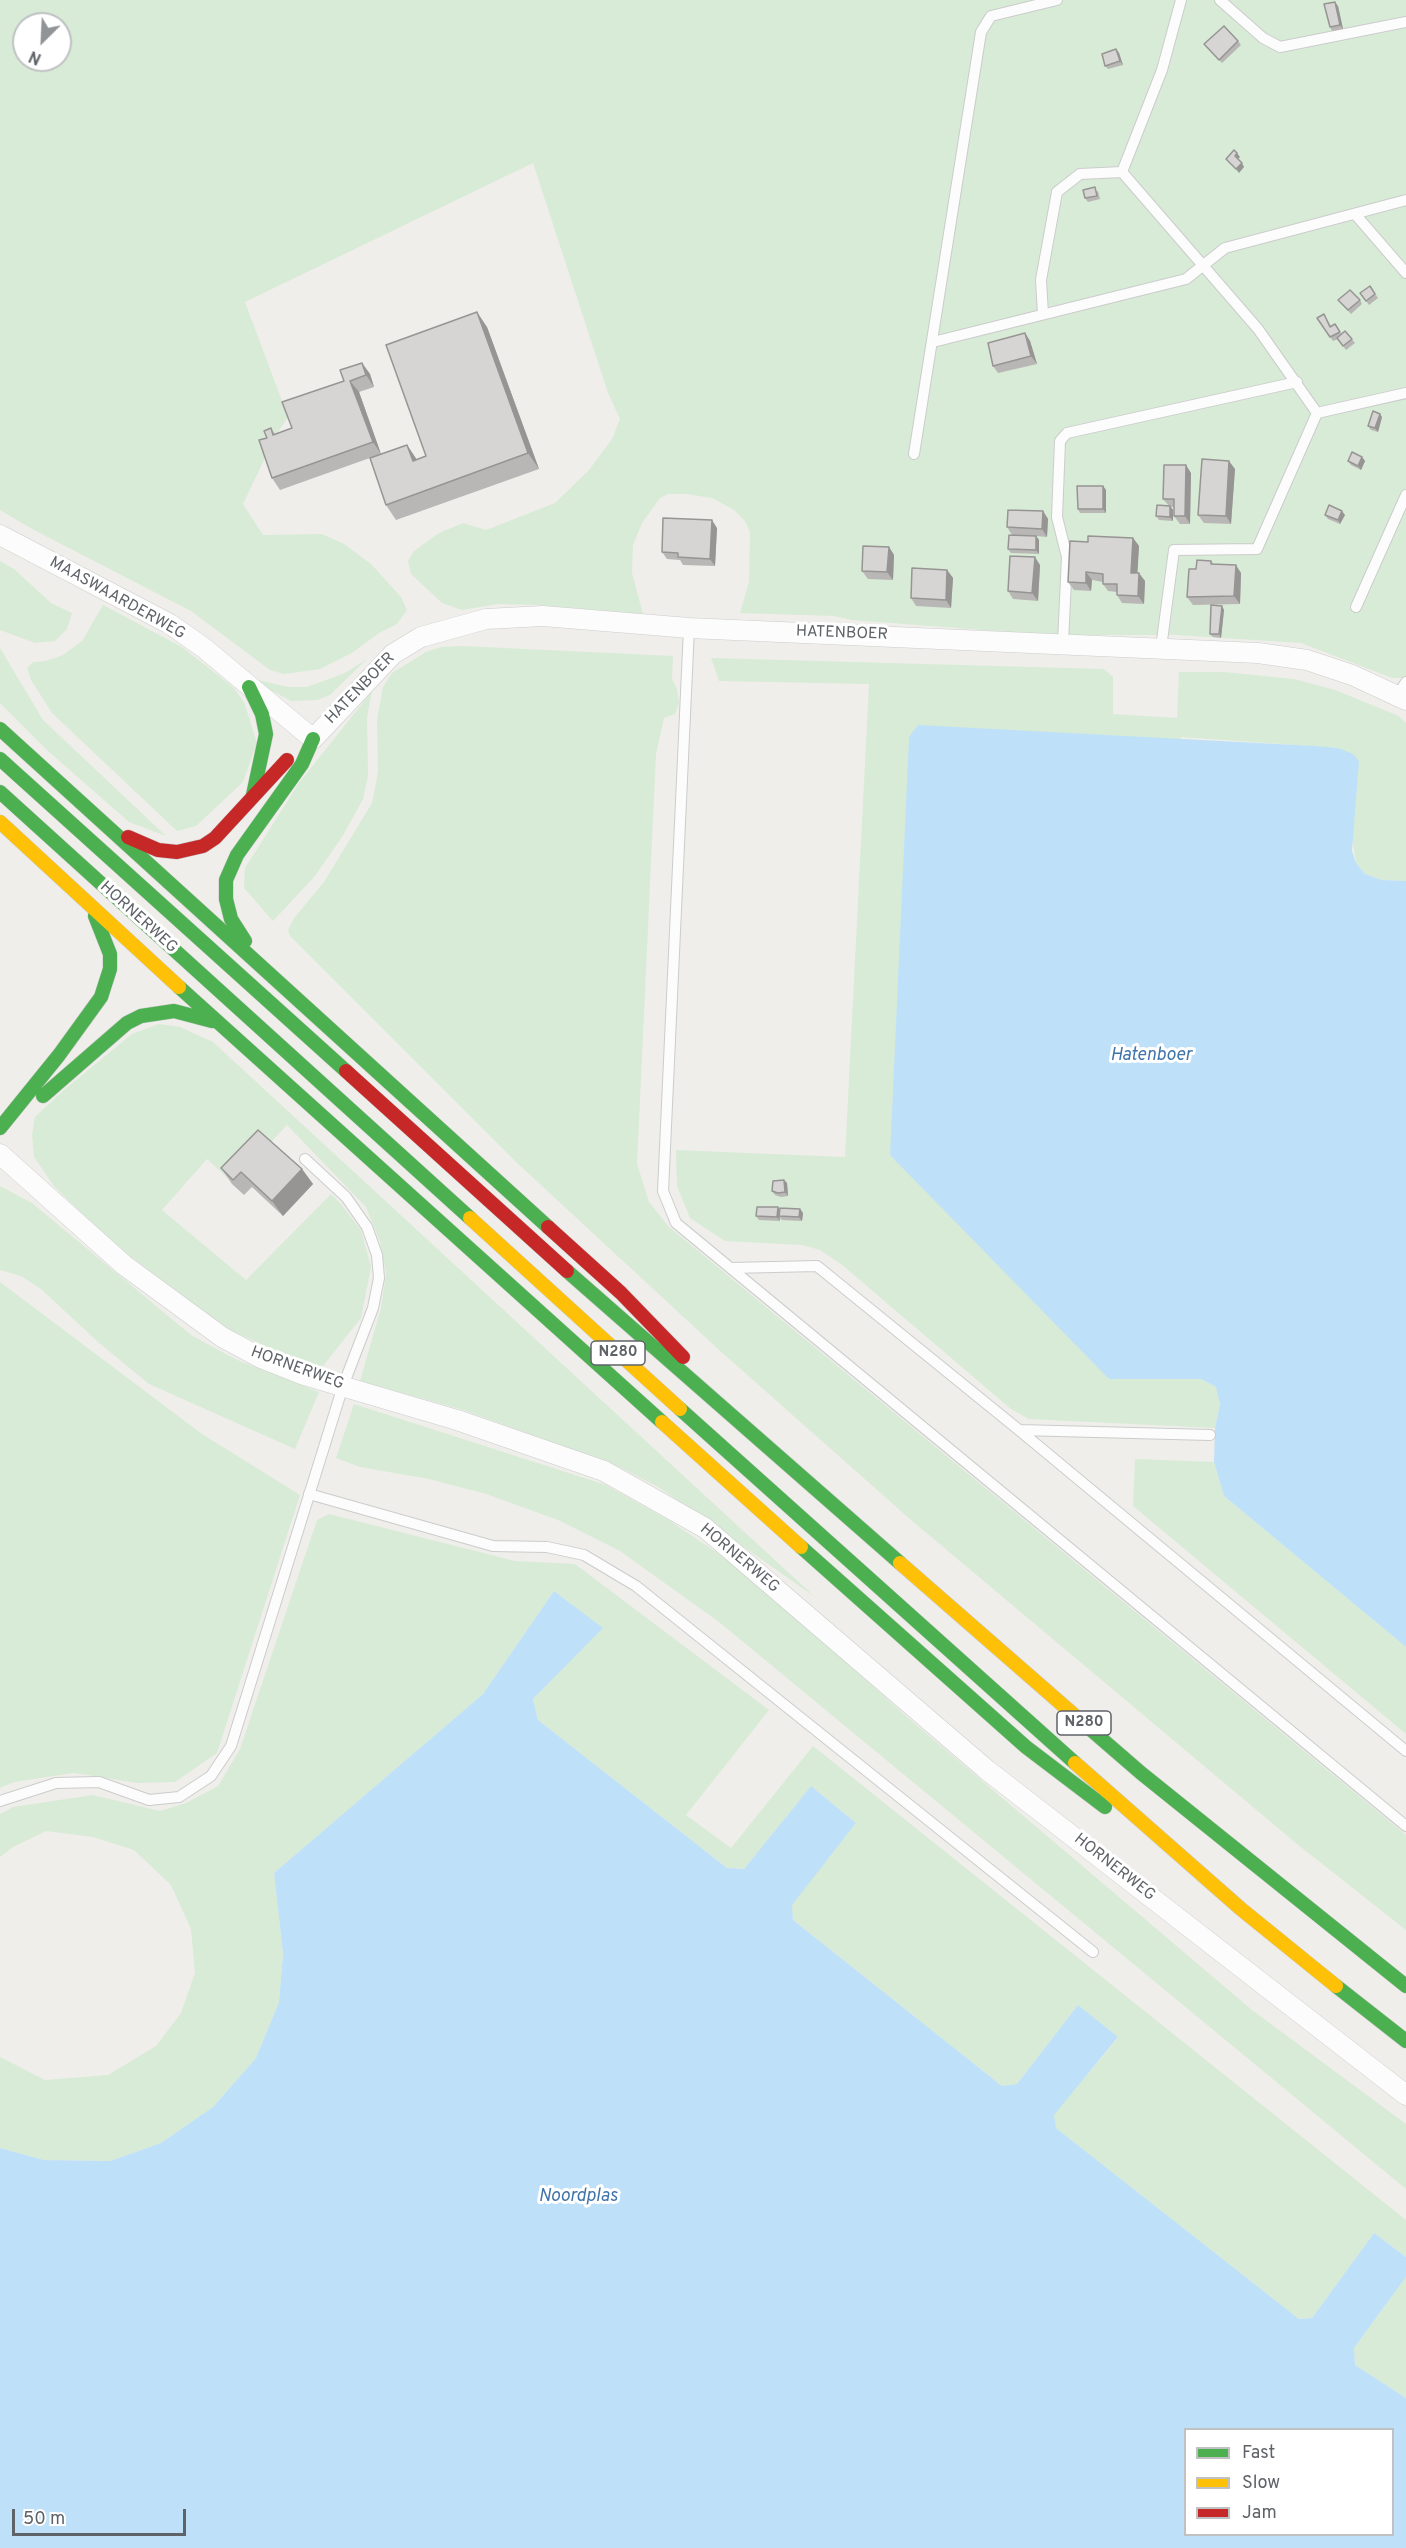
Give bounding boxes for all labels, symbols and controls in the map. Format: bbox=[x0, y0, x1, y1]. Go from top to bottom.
north arrow bbox=[12, 12, 72, 72]
text: N bbox=[26, 45, 45, 68]
street label: MAASWAARDERWEG bbox=[46, 554, 188, 644]
street label: HATENBOER bbox=[796, 623, 888, 645]
street label: HATENBOER bbox=[322, 649, 400, 729]
street label: HORNERWEG bbox=[95, 878, 181, 958]
water label: Hatenboer bbox=[1110, 1045, 1192, 1067]
road number: N280 bbox=[591, 1341, 645, 1365]
street label: HORNERWEG bbox=[248, 1343, 346, 1395]
street label: HORNERWEG bbox=[695, 1520, 783, 1598]
road number: N280 bbox=[1057, 1711, 1111, 1735]
street label: HORNERWEG bbox=[1069, 1830, 1159, 1906]
water label: Noordplas bbox=[538, 2186, 618, 2208]
legend bbox=[1184, 2428, 1394, 2536]
text: Fast bbox=[1242, 2442, 1275, 2465]
text: Slow bbox=[1242, 2472, 1280, 2495]
scale bar bbox=[15, 2497, 189, 2535]
text: Jam bbox=[1242, 2502, 1277, 2525]
text: 50 m bbox=[23, 2508, 65, 2531]

